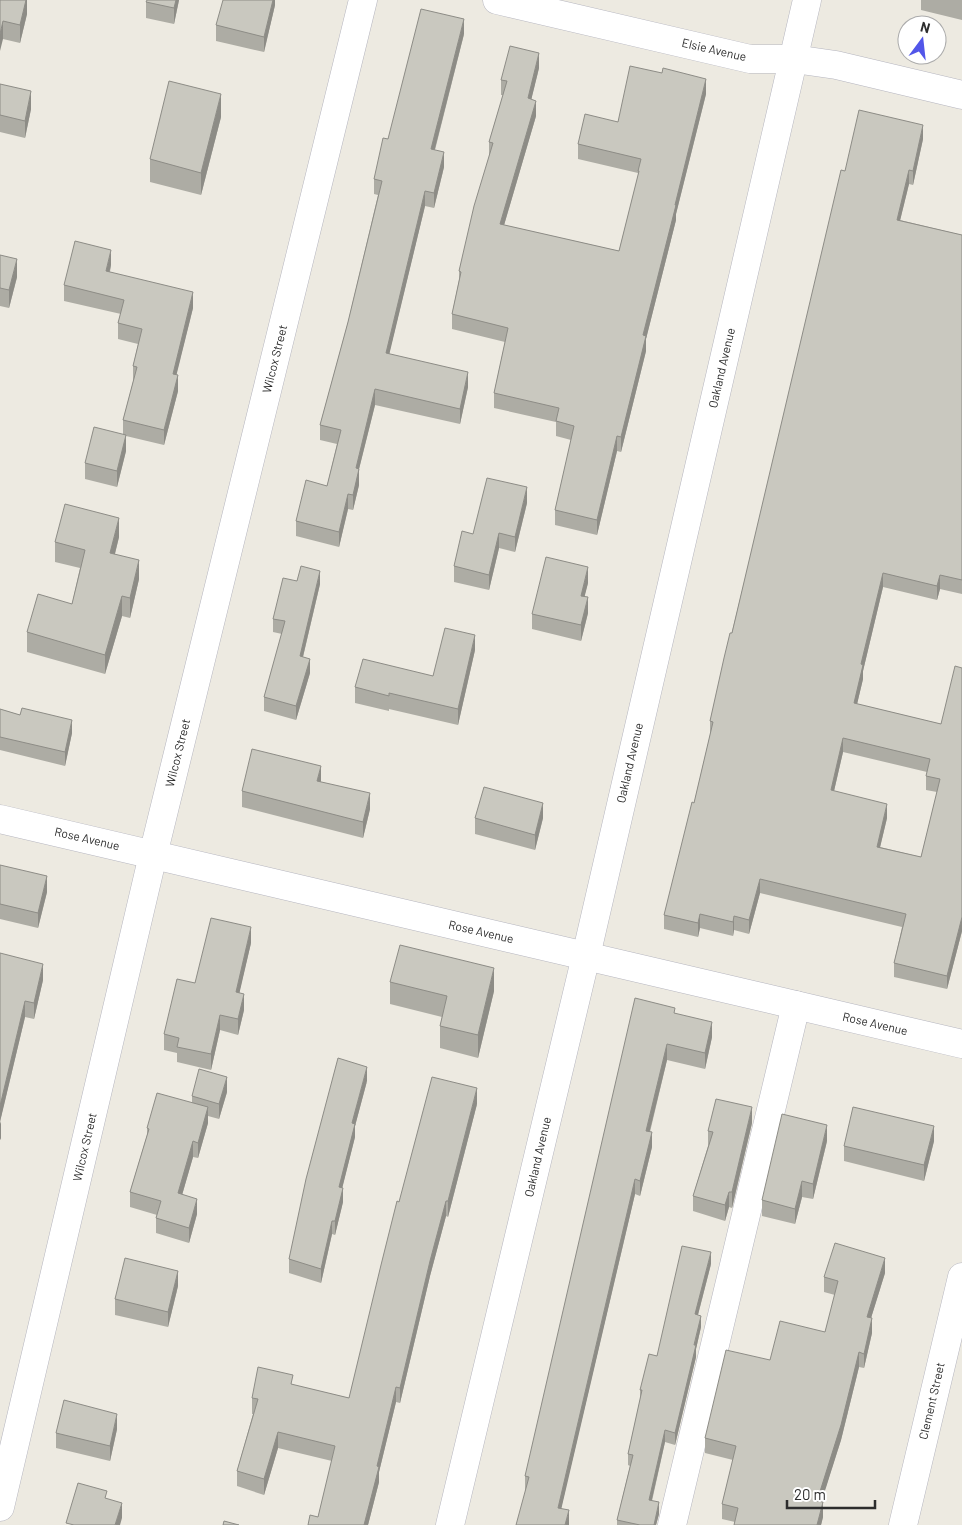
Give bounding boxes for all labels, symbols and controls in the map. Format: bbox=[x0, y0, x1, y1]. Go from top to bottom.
north arrow bbox=[897, 15, 947, 65]
text: N bbox=[919, 18, 932, 36]
street label: Elsie Avenue bbox=[681, 35, 748, 63]
street label: Wilcox Street bbox=[259, 323, 289, 394]
street label: Oakland Avenue bbox=[705, 326, 737, 409]
street label: Wilcox Street bbox=[162, 717, 192, 788]
street label: Oakland Avenue bbox=[613, 721, 645, 804]
street label: Rose Avenue bbox=[53, 824, 121, 852]
street label: Rose Avenue bbox=[447, 917, 515, 945]
street label: Rose Avenue bbox=[841, 1009, 909, 1037]
street label: Wilcox Street bbox=[69, 1111, 99, 1182]
street label: Oakland Avenue bbox=[521, 1115, 553, 1198]
street label: Clement Street bbox=[915, 1361, 947, 1441]
scale bar bbox=[787, 1478, 874, 1510]
text: 20 m bbox=[794, 1485, 826, 1503]

